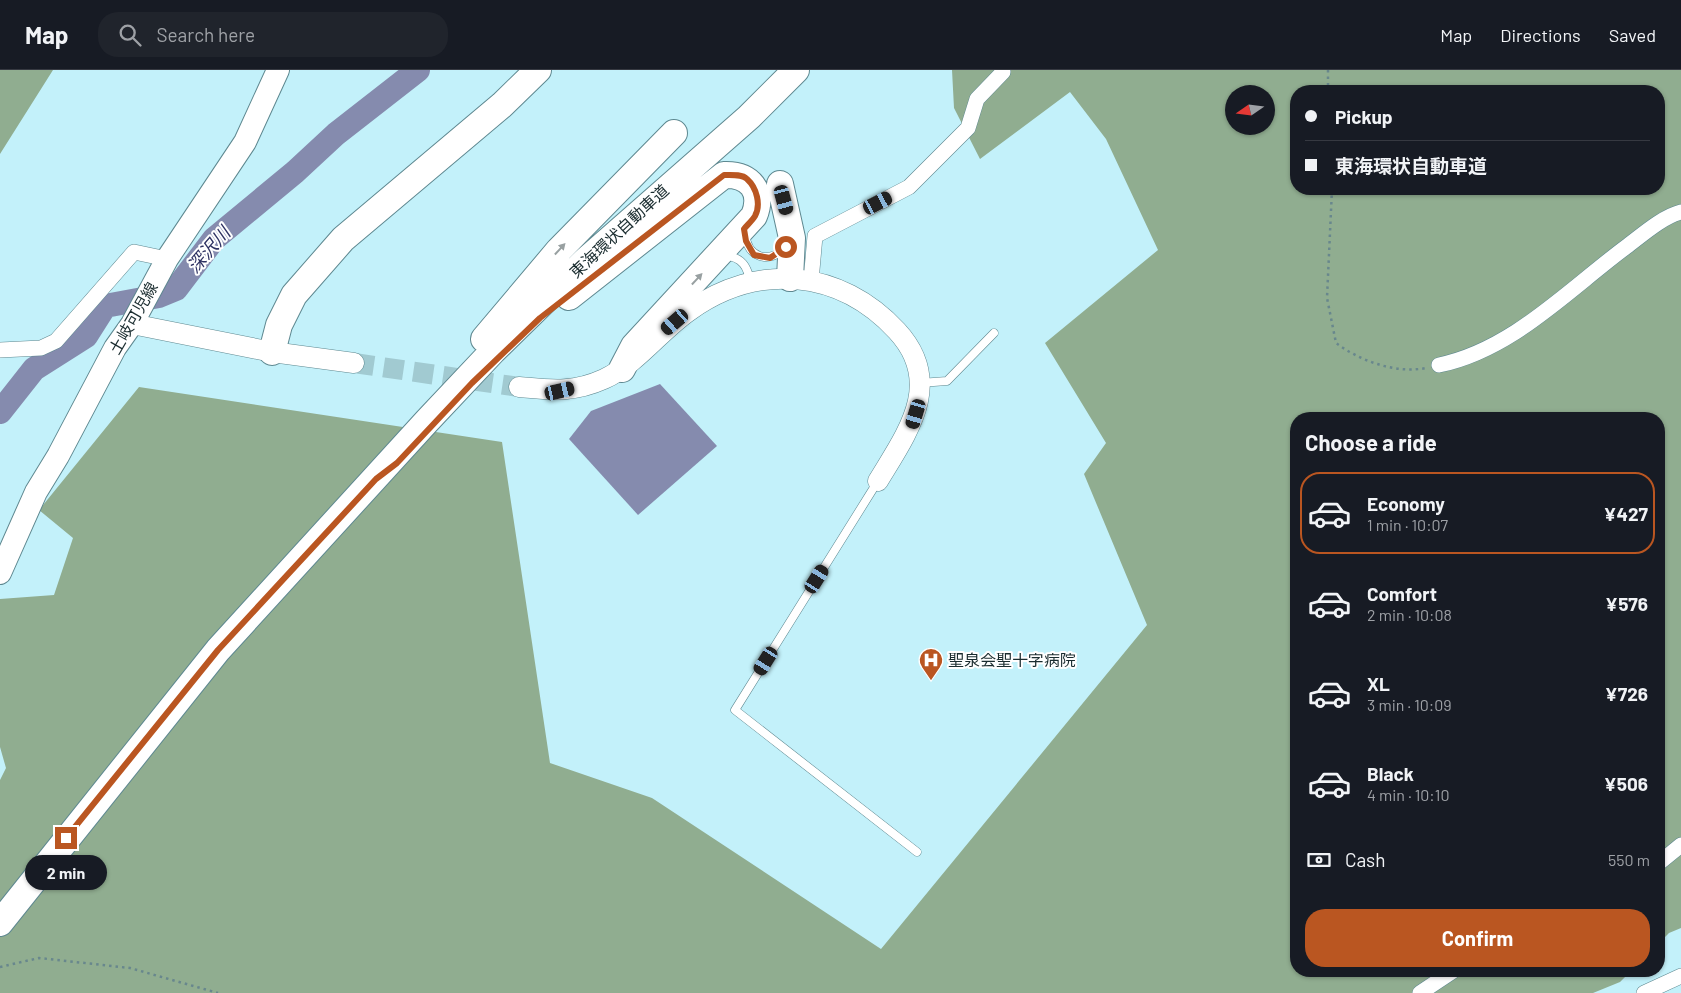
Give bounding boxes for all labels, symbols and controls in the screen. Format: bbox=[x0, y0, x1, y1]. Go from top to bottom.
search box bbox=[98, 12, 448, 57]
text: Map bbox=[25, 20, 68, 49]
icon: search bbox=[116, 21, 144, 49]
text: Search here bbox=[156, 23, 255, 46]
text: Map bbox=[1440, 24, 1472, 46]
text: Directions bbox=[1500, 24, 1581, 46]
text: Saved bbox=[1609, 24, 1656, 46]
north arrow bbox=[1225, 85, 1275, 135]
map controls bbox=[1225, 85, 1275, 135]
text: Pickup bbox=[1335, 105, 1393, 128]
text: 東海環状自動車道 bbox=[1335, 154, 1487, 177]
street label: 東海環状自動車道 bbox=[565, 180, 672, 281]
car bbox=[772, 184, 795, 216]
car bbox=[861, 190, 894, 216]
water label: 深沢川 bbox=[182, 220, 236, 277]
route start bbox=[775, 236, 797, 258]
one-way arrow bbox=[554, 243, 566, 255]
one-way arrow bbox=[691, 273, 703, 285]
street label: 土岐可児線 bbox=[104, 278, 161, 357]
car bbox=[658, 306, 691, 338]
car bbox=[543, 380, 576, 402]
car bbox=[904, 397, 927, 431]
text: Choose a ride bbox=[1305, 429, 1437, 455]
icon: car bbox=[1307, 491, 1352, 536]
text: Economy bbox=[1367, 492, 1445, 515]
text: ¥427 bbox=[1603, 502, 1648, 525]
text: 1 min · 10:07 bbox=[1367, 515, 1448, 534]
car bbox=[802, 562, 831, 596]
icon: car bbox=[1307, 581, 1352, 626]
text: Comfort bbox=[1367, 582, 1437, 605]
text: ¥576 bbox=[1605, 592, 1648, 615]
text: 2 min · 10:08 bbox=[1367, 605, 1452, 624]
car bbox=[751, 644, 780, 678]
hospital icon: 聖泉会聖十字病院 bbox=[918, 647, 944, 681]
place label: 聖泉会聖十字病院 bbox=[948, 650, 1076, 669]
icon: car bbox=[1307, 671, 1352, 716]
text: XL bbox=[1367, 672, 1390, 695]
text: ¥726 bbox=[1605, 682, 1648, 705]
text: 3 min · 10:09 bbox=[1367, 695, 1452, 714]
icon: car bbox=[1307, 761, 1352, 806]
text: Black bbox=[1367, 762, 1414, 785]
text: ¥506 bbox=[1604, 772, 1648, 795]
text: 4 min · 10:10 bbox=[1367, 785, 1449, 804]
route end bbox=[55, 827, 77, 849]
icon: cash bbox=[1305, 846, 1333, 874]
text: Cash bbox=[1345, 848, 1386, 871]
text: 550 m bbox=[1608, 850, 1650, 869]
callout: 2 min bbox=[25, 856, 107, 890]
text: 2 min bbox=[47, 863, 85, 882]
button: Confirm bbox=[1305, 909, 1650, 967]

